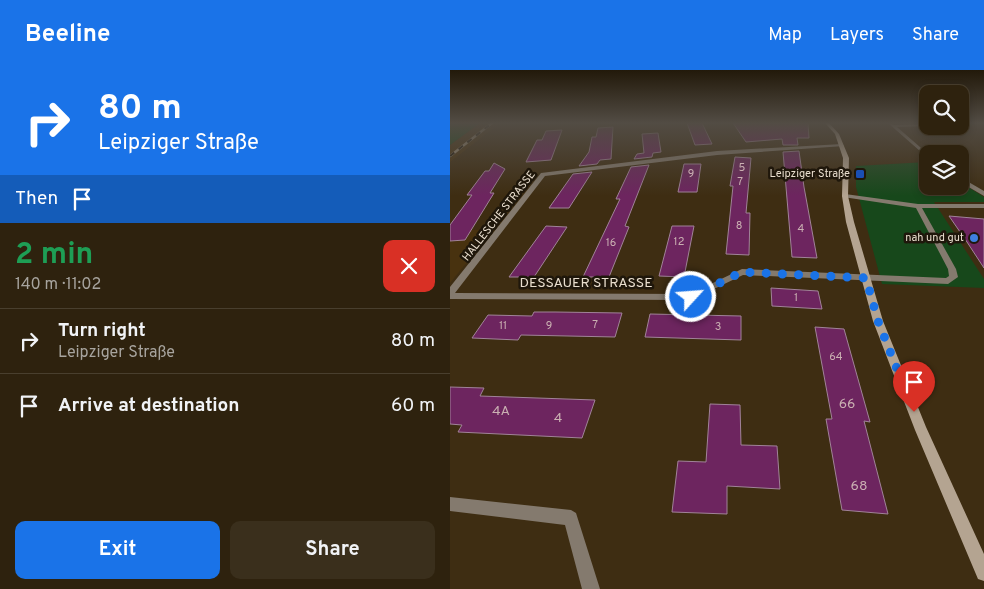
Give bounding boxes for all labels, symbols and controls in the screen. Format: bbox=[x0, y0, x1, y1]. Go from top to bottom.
text: Beeline bbox=[25, 20, 110, 50]
text: Map bbox=[768, 24, 802, 47]
text: Layers bbox=[830, 24, 884, 47]
text: Share bbox=[912, 24, 959, 47]
map controls bbox=[919, 85, 969, 195]
button: search bbox=[919, 85, 969, 135]
text: 80 m bbox=[98, 87, 182, 131]
icon: right bbox=[15, 90, 80, 155]
text: Leipziger Straße bbox=[98, 130, 259, 157]
button: layers bbox=[919, 145, 969, 195]
house number: 5 bbox=[739, 161, 746, 175]
house number: 9 bbox=[688, 167, 694, 181]
place label: Leipziger Straße bbox=[770, 167, 850, 181]
street label: HALLESCHE STRASSE bbox=[459, 168, 539, 264]
marker: Leipziger Straße bbox=[854, 168, 866, 180]
house number: 7 bbox=[737, 175, 743, 189]
icon: arrive bbox=[68, 185, 96, 213]
text: Then bbox=[15, 187, 58, 211]
house number: 8 bbox=[736, 219, 742, 233]
house number: 4 bbox=[798, 222, 805, 236]
place label: nah und gut bbox=[905, 231, 964, 245]
marker: nah und gut bbox=[968, 232, 980, 244]
house number: 12 bbox=[674, 235, 684, 249]
house number: 16 bbox=[606, 236, 616, 250]
text: 2 min bbox=[15, 237, 93, 274]
button: close bbox=[383, 240, 435, 292]
position arrow bbox=[664, 270, 716, 322]
text: 140 m · 11:02 bbox=[15, 275, 101, 295]
street label: DESSAUER STRASSE bbox=[519, 275, 653, 292]
house number: 1 bbox=[794, 291, 798, 305]
house number: 7 bbox=[592, 318, 598, 332]
text: Turn right bbox=[58, 319, 146, 343]
house number: 11 bbox=[499, 319, 507, 333]
house number: 9 bbox=[546, 319, 552, 333]
house number: 3 bbox=[715, 320, 721, 334]
icon: right bbox=[15, 327, 43, 355]
text: 80 m bbox=[391, 329, 435, 353]
text: Leipziger Straße bbox=[58, 343, 175, 363]
house number: 64 bbox=[829, 350, 843, 364]
pin bbox=[893, 361, 935, 412]
icon: arrive bbox=[900, 368, 928, 396]
icon: arrive bbox=[15, 392, 43, 420]
text: Arrive at destination bbox=[58, 394, 239, 418]
text: 60 m bbox=[391, 394, 435, 418]
house number: 66 bbox=[839, 396, 855, 413]
house number: 4A bbox=[492, 403, 510, 420]
house number: 4 bbox=[554, 410, 562, 427]
house number: 68 bbox=[851, 478, 867, 495]
button: Exit bbox=[15, 521, 220, 579]
button: Share bbox=[230, 521, 435, 579]

